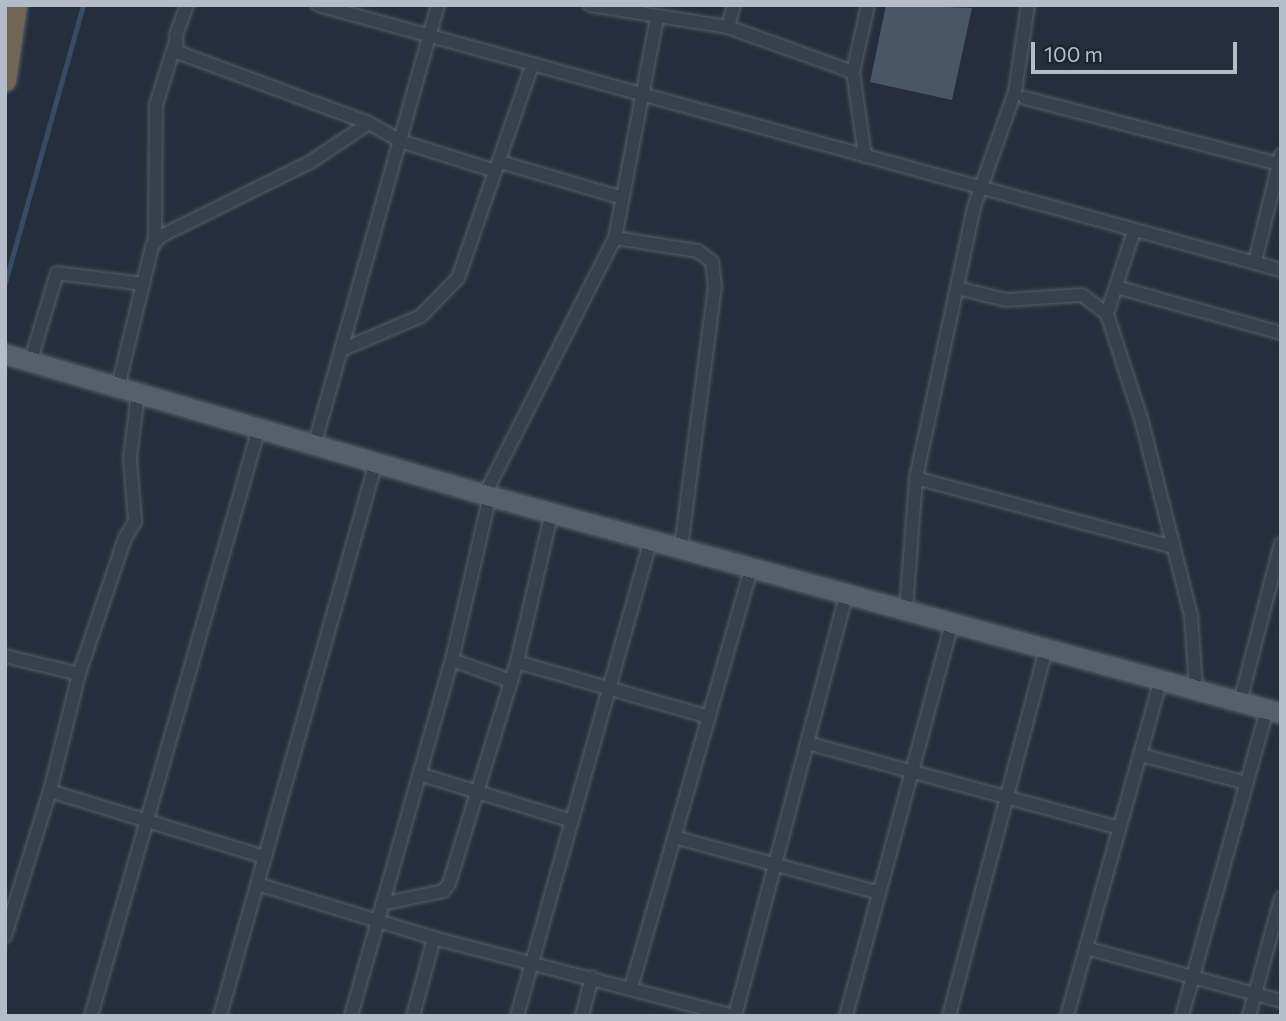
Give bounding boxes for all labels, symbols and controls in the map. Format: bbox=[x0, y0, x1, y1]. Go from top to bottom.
scale bar bbox=[1034, 28, 1240, 72]
text: 100 m bbox=[1044, 41, 1103, 66]

